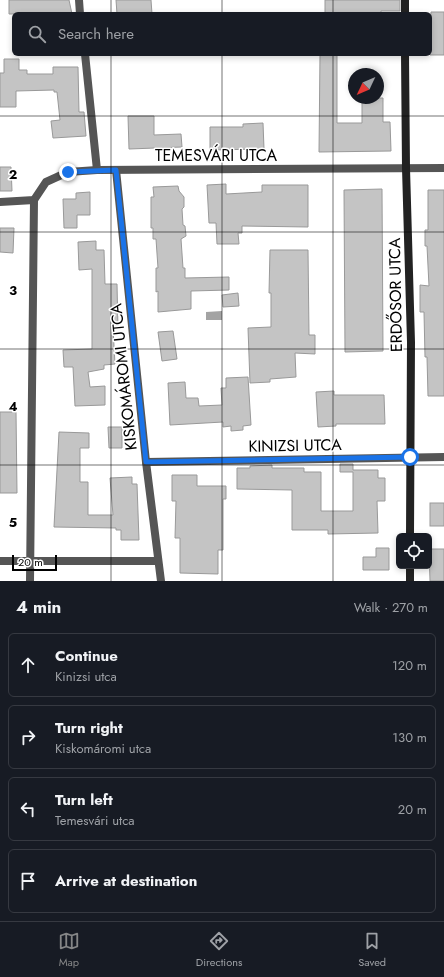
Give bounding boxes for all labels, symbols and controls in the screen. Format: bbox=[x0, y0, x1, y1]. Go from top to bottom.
search box bbox=[12, 12, 432, 56]
icon: search bbox=[26, 23, 48, 45]
text: Search here bbox=[58, 23, 134, 45]
north arrow bbox=[348, 68, 384, 104]
street label: TEMESVÁRI UTCA bbox=[155, 144, 277, 167]
route end bbox=[59, 163, 77, 181]
text: 2 bbox=[9, 165, 17, 184]
street label: ERDŐSOR UTCA bbox=[383, 237, 408, 352]
text: 3 bbox=[9, 281, 17, 300]
street label: KISKOMÁROMI UTCA bbox=[104, 302, 143, 451]
text: 4 bbox=[8, 397, 18, 416]
street label: KINIZSI UTCA bbox=[248, 433, 342, 458]
route start bbox=[401, 448, 419, 466]
text: 5 bbox=[9, 513, 17, 532]
map controls bbox=[396, 533, 432, 569]
button: locate bbox=[396, 533, 432, 569]
scale bar bbox=[12, 553, 57, 572]
text: 20 m bbox=[18, 554, 43, 570]
text: 4 min bbox=[16, 595, 61, 619]
text: Walk · 270 m bbox=[354, 598, 428, 617]
text: Continue bbox=[55, 645, 118, 667]
icon: ahead bbox=[17, 654, 39, 676]
text: 120 m bbox=[392, 656, 427, 675]
text: Kinizsi utca bbox=[55, 667, 117, 686]
text: Turn right bbox=[55, 717, 123, 739]
icon: right bbox=[17, 726, 39, 748]
text: 130 m bbox=[392, 728, 427, 747]
text: Kiskomáromi utca bbox=[55, 739, 151, 758]
text: Turn left bbox=[55, 789, 113, 811]
icon: left bbox=[17, 798, 39, 820]
text: 20 m bbox=[398, 800, 427, 819]
text: Temesvári utca bbox=[55, 811, 135, 830]
icon: arrive bbox=[17, 870, 39, 892]
text: Arrive at destination bbox=[55, 870, 197, 892]
tab: Map bbox=[58, 930, 80, 970]
tab: Directions bbox=[196, 930, 242, 970]
tab: Saved bbox=[358, 930, 386, 970]

